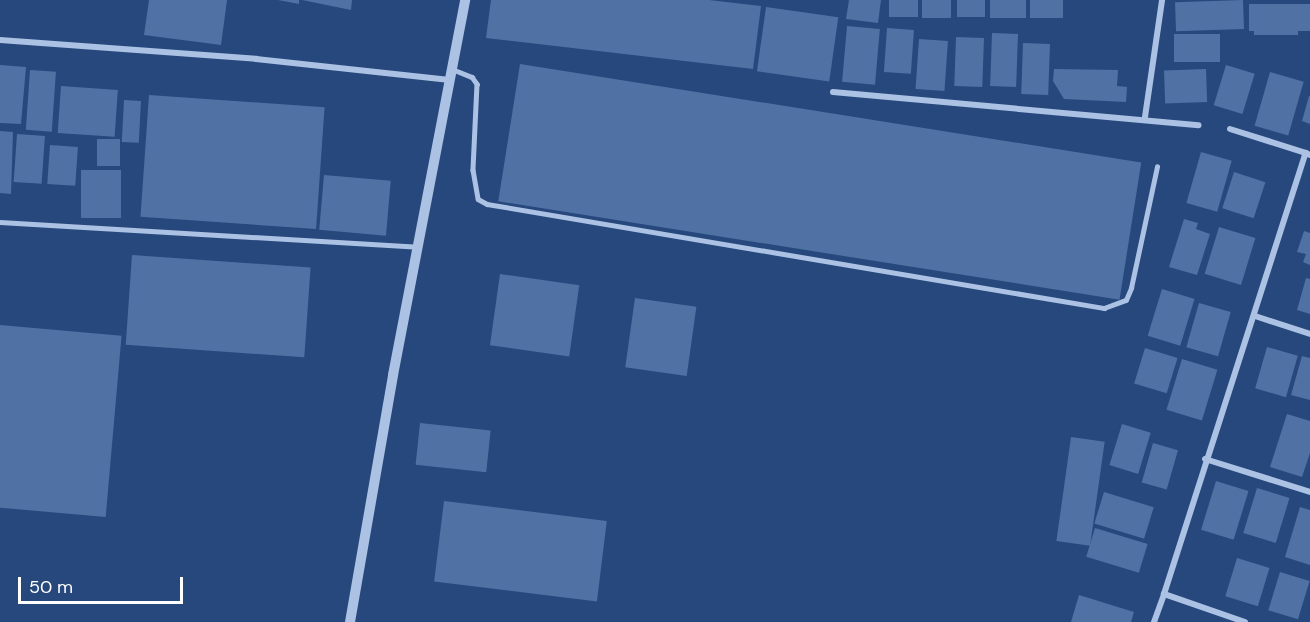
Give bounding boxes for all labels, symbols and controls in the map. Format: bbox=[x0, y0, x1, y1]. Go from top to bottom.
scale bar bbox=[21, 565, 186, 603]
text: 50 m bbox=[29, 575, 73, 599]

